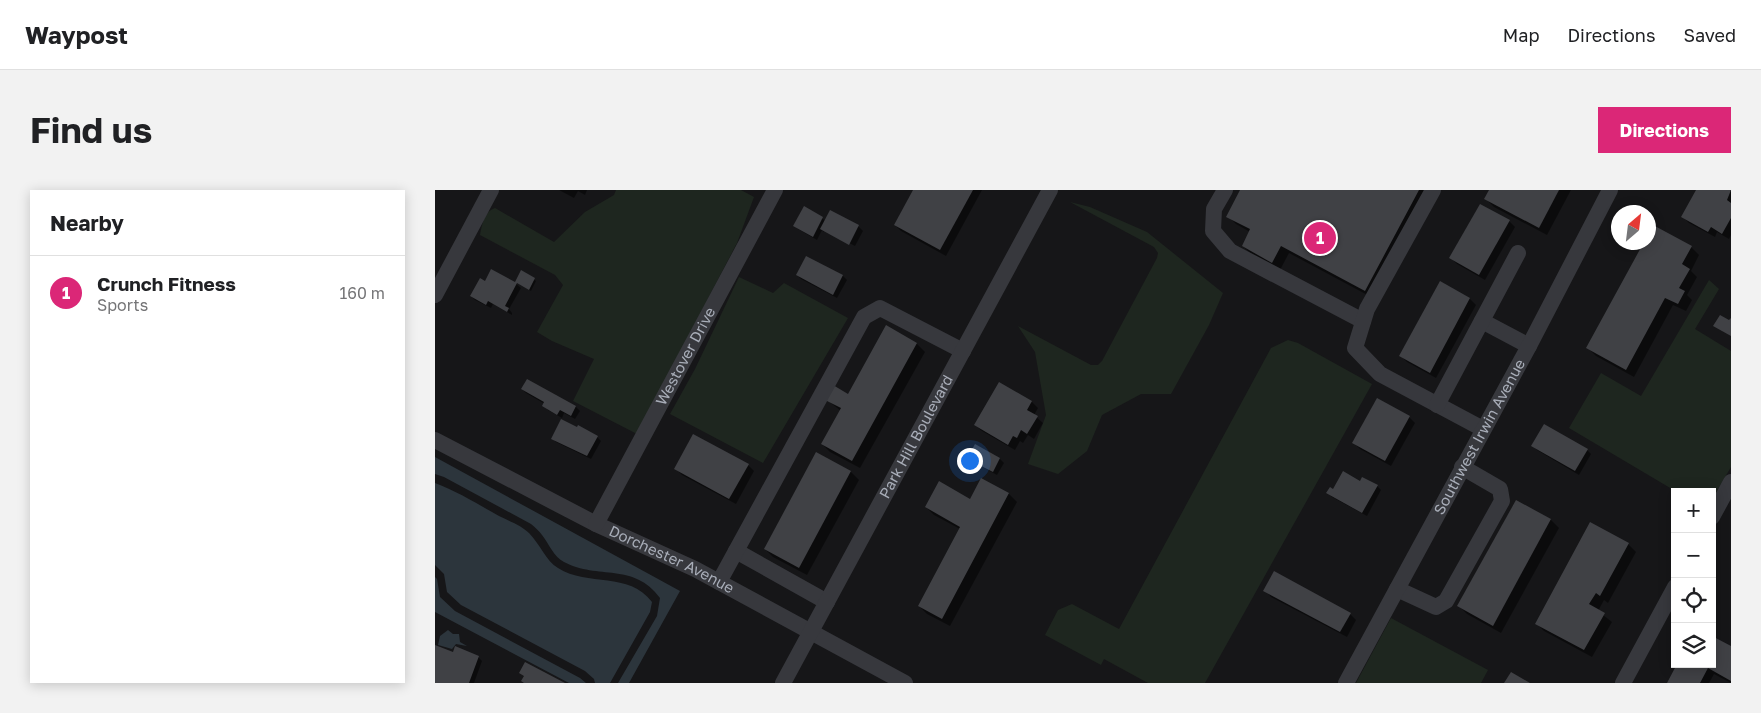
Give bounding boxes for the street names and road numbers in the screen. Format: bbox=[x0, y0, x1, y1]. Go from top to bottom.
street label: Westover Drive bbox=[651, 304, 719, 408]
street label: Southwest Irwin Avenue bbox=[1429, 355, 1528, 517]
street label: Park Hill Boulevard bbox=[875, 371, 956, 501]
street label: Dorchester Avenue bbox=[606, 521, 738, 597]

